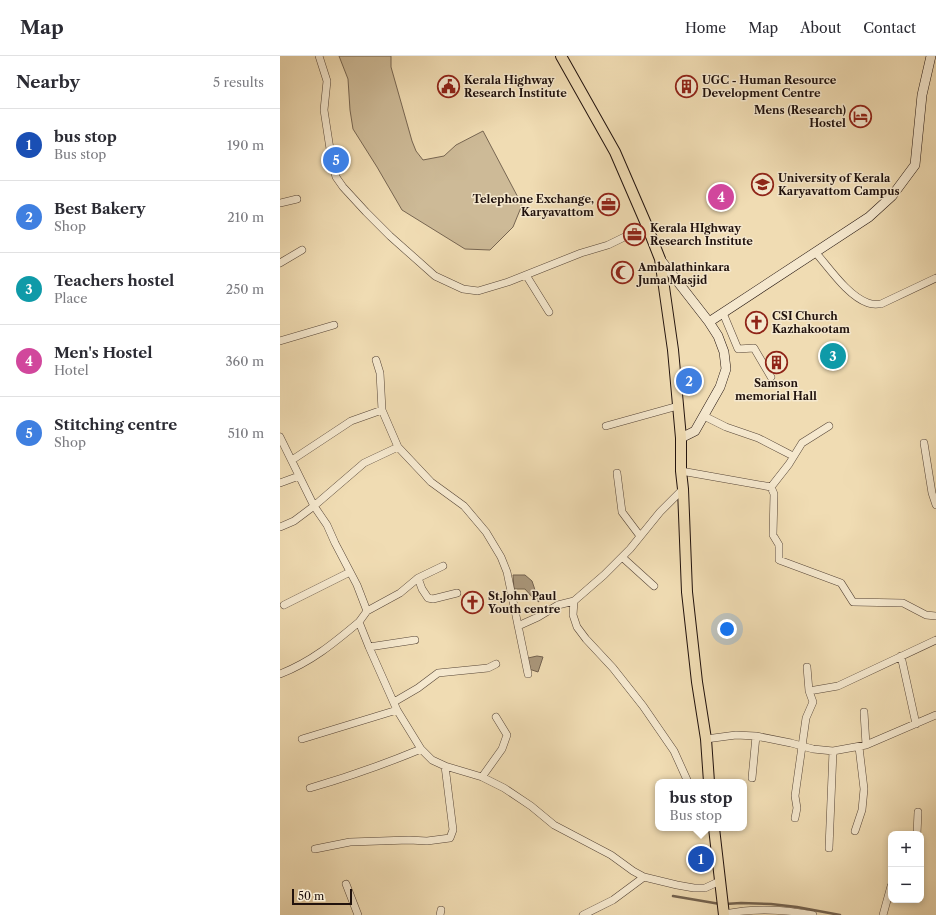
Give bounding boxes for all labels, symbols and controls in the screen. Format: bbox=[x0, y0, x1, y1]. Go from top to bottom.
text: Map bbox=[20, 16, 64, 39]
text: Home bbox=[685, 19, 726, 37]
text: Map bbox=[748, 19, 778, 37]
text: About bbox=[800, 19, 841, 37]
text: Contact bbox=[863, 19, 916, 37]
text: Nearby bbox=[16, 72, 80, 92]
public building icon: Kerala Highway Research Institute bbox=[435, 73, 461, 99]
place label: Kerala Highway Research Institute bbox=[464, 73, 567, 100]
building icon: UGC - Human Resource Development Centre bbox=[673, 73, 699, 99]
place label: UGC - Human Resource Development Centre bbox=[702, 73, 837, 100]
text: 5 results bbox=[213, 74, 264, 90]
place label: Mens (Research) Hostel bbox=[754, 103, 847, 130]
hotel icon: Mens (Research) Hostel bbox=[848, 103, 874, 129]
text: bus stop bbox=[54, 127, 117, 146]
text: 1 bbox=[26, 137, 32, 153]
text: 190 m bbox=[227, 137, 264, 153]
pin: 5 bbox=[323, 145, 349, 175]
text: Bus stop bbox=[54, 146, 106, 162]
school or university icon: University of Kerala Karyavattom Campus bbox=[749, 171, 775, 197]
place label: University of Kerala Karyavattom Campus bbox=[778, 171, 900, 198]
pin: 4 bbox=[708, 182, 734, 212]
place label: Telephone Exchange, Karyavattom bbox=[473, 192, 594, 219]
office icon: Telephone Exchange, Karyavattom bbox=[596, 192, 622, 218]
text: Best Bakery bbox=[54, 199, 146, 218]
text: 2 bbox=[25, 209, 33, 225]
text: 210 m bbox=[227, 209, 264, 225]
text: Shop bbox=[54, 218, 86, 234]
office icon: Kerala HIghway Research Institute bbox=[621, 221, 647, 247]
place label: Kerala HIghway Research Institute bbox=[650, 221, 753, 248]
mosque icon: Ambalathinkara Juma Masjid bbox=[609, 260, 635, 286]
place label: Ambalathinkara Juma Masjid bbox=[636, 260, 730, 287]
text: Teachers hostel bbox=[54, 271, 174, 290]
text: 3 bbox=[25, 281, 33, 297]
text: 250 m bbox=[226, 281, 264, 297]
text: Place bbox=[54, 290, 87, 306]
church icon: CSI Church Kazhakootam bbox=[744, 309, 770, 335]
place label: CSI Church Kazhakootam bbox=[772, 309, 850, 336]
pin: 3 bbox=[820, 341, 846, 371]
text: Men's Hostel bbox=[54, 343, 153, 362]
building icon: Samson memorial Hall bbox=[763, 350, 789, 376]
text: 4 bbox=[25, 353, 33, 369]
text: 360 m bbox=[225, 353, 264, 369]
text: Hotel bbox=[54, 362, 89, 378]
pin: 2 bbox=[676, 366, 702, 396]
place label: Samson memorial Hall bbox=[735, 376, 817, 403]
text: Stitching centre bbox=[54, 415, 177, 434]
text: 5 bbox=[25, 425, 33, 441]
text: 510 m bbox=[228, 425, 264, 441]
text: Shop bbox=[54, 434, 86, 450]
church icon: St.John Paul Youth centre bbox=[459, 589, 485, 615]
place label: St.John Paul Youth centre bbox=[487, 589, 561, 616]
your location bbox=[717, 619, 737, 639]
popup bbox=[655, 779, 747, 831]
text: bus stop bbox=[670, 788, 732, 807]
text: Bus stop bbox=[670, 807, 722, 823]
map controls bbox=[888, 831, 924, 903]
button: + bbox=[888, 831, 924, 867]
pin: 1 bbox=[688, 844, 714, 874]
button: − bbox=[888, 867, 924, 903]
scale bar bbox=[292, 887, 352, 906]
text: 50 m bbox=[298, 889, 324, 903]

